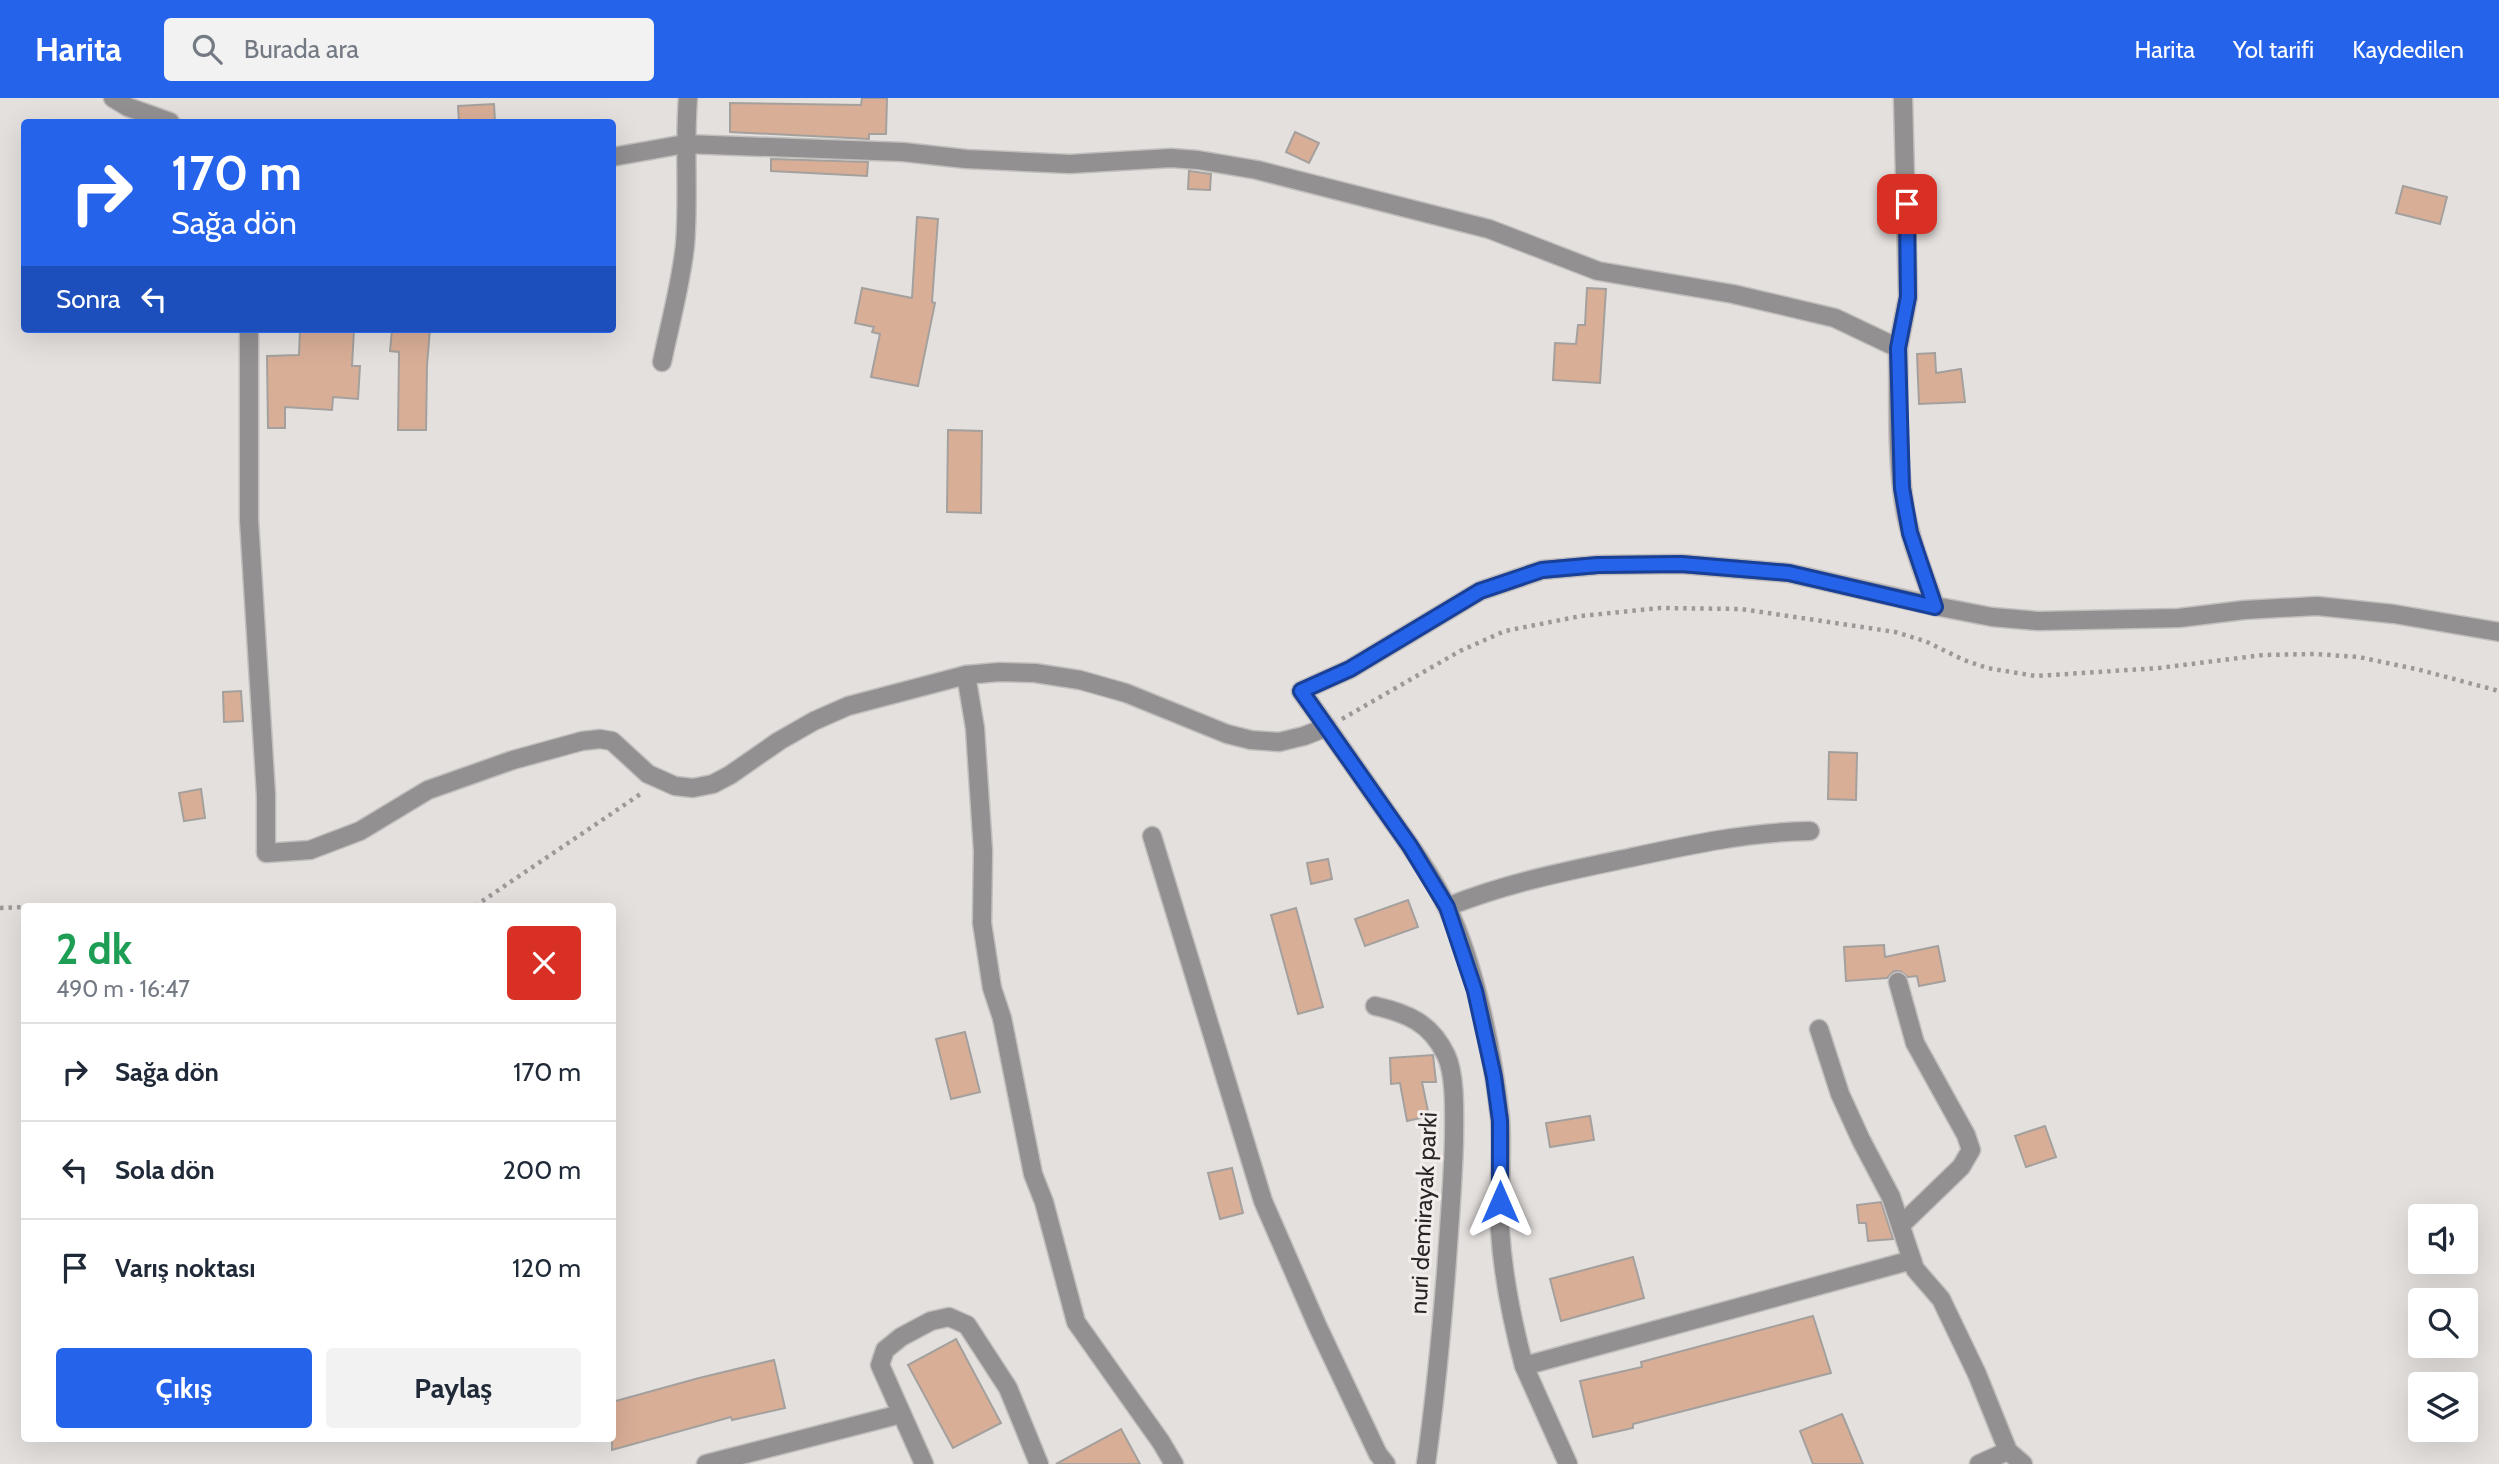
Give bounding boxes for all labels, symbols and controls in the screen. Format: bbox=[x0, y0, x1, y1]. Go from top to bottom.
search box bbox=[164, 18, 654, 81]
text: Harita bbox=[35, 29, 122, 69]
icon: search bbox=[188, 30, 226, 68]
text: Burada ara bbox=[244, 33, 359, 65]
text: Harita bbox=[2135, 35, 2195, 64]
text: Yol tarifi bbox=[2233, 35, 2314, 64]
text: Kaydedilen bbox=[2352, 35, 2464, 64]
text: 170 m bbox=[171, 143, 302, 202]
icon: right bbox=[56, 147, 147, 238]
pin bbox=[1877, 174, 1937, 234]
icon: arrive bbox=[1888, 185, 1926, 223]
text: Sağa dön bbox=[171, 203, 297, 242]
icon: left bbox=[135, 280, 173, 318]
text: Sonra bbox=[56, 283, 121, 315]
text: 2 dk bbox=[56, 923, 132, 975]
button: close bbox=[507, 926, 581, 1000]
text: 490 m · 16:47 bbox=[56, 975, 190, 1003]
icon: right bbox=[56, 1053, 94, 1091]
text: Sağa dön bbox=[115, 1056, 219, 1088]
text: 170 m bbox=[513, 1056, 581, 1088]
street label: nuri demirayak parki bbox=[1403, 1111, 1443, 1315]
icon: left bbox=[56, 1151, 94, 1189]
text: Sola dön bbox=[115, 1154, 215, 1186]
text: 200 m bbox=[502, 1154, 581, 1186]
position arrow bbox=[1463, 1165, 1537, 1239]
map controls bbox=[2408, 1204, 2478, 1442]
button: sound bbox=[2408, 1204, 2478, 1274]
icon: arrive bbox=[56, 1249, 94, 1287]
text: Varış noktası bbox=[115, 1252, 256, 1284]
text: 120 m bbox=[512, 1252, 581, 1284]
button: search bbox=[2408, 1288, 2478, 1358]
button: Çıkış bbox=[56, 1348, 312, 1428]
button: Paylaş bbox=[326, 1348, 581, 1428]
button: layers bbox=[2408, 1372, 2478, 1442]

